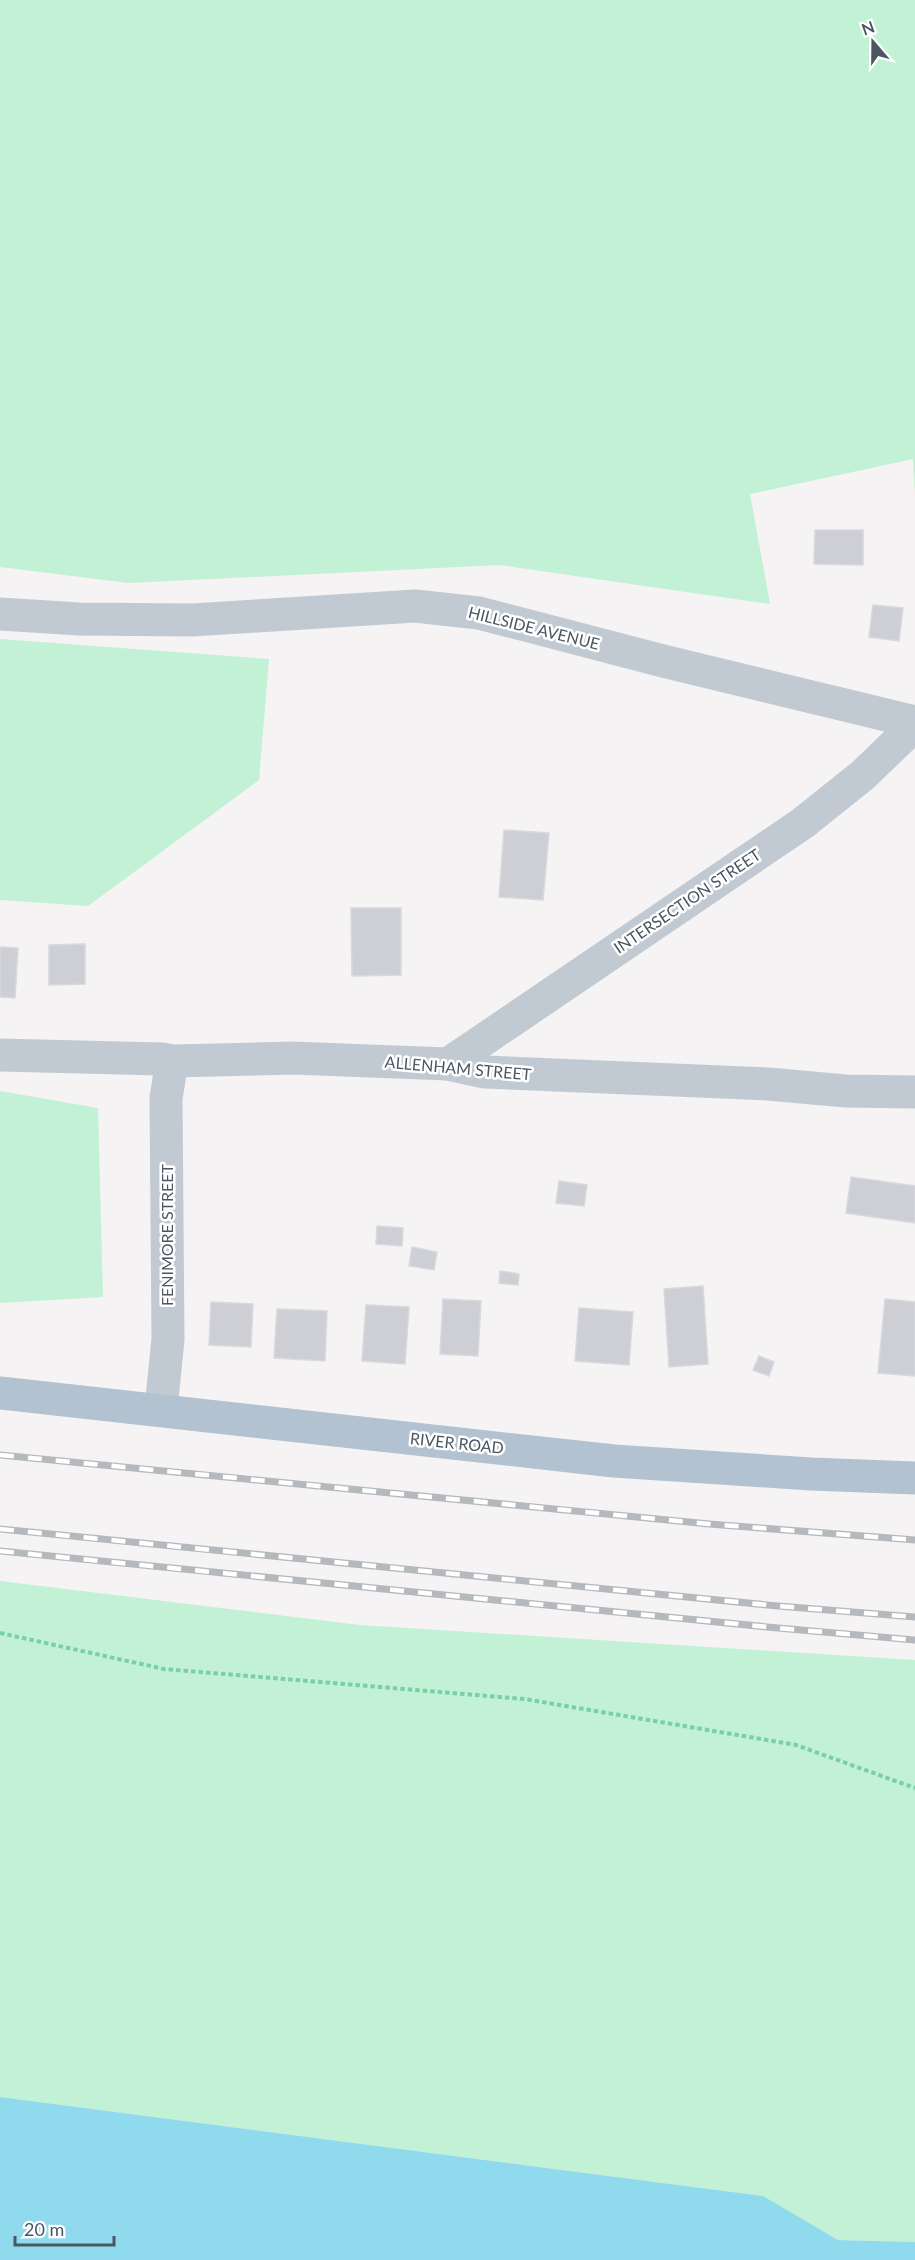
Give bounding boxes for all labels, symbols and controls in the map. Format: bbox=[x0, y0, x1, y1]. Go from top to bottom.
north arrow bbox=[843, 12, 903, 72]
text: N bbox=[859, 16, 877, 38]
street label: HILLSIDE AVENUE bbox=[467, 602, 602, 653]
street label: INTERSECTION STREET bbox=[610, 844, 764, 957]
street label: ALLENHAM STREET bbox=[384, 1052, 533, 1083]
street label: FENIMORE STREET bbox=[157, 1163, 176, 1306]
street label: RIVER ROAD bbox=[409, 1428, 505, 1457]
scale bar bbox=[15, 2209, 114, 2247]
text: 20 m bbox=[24, 2218, 64, 2240]

